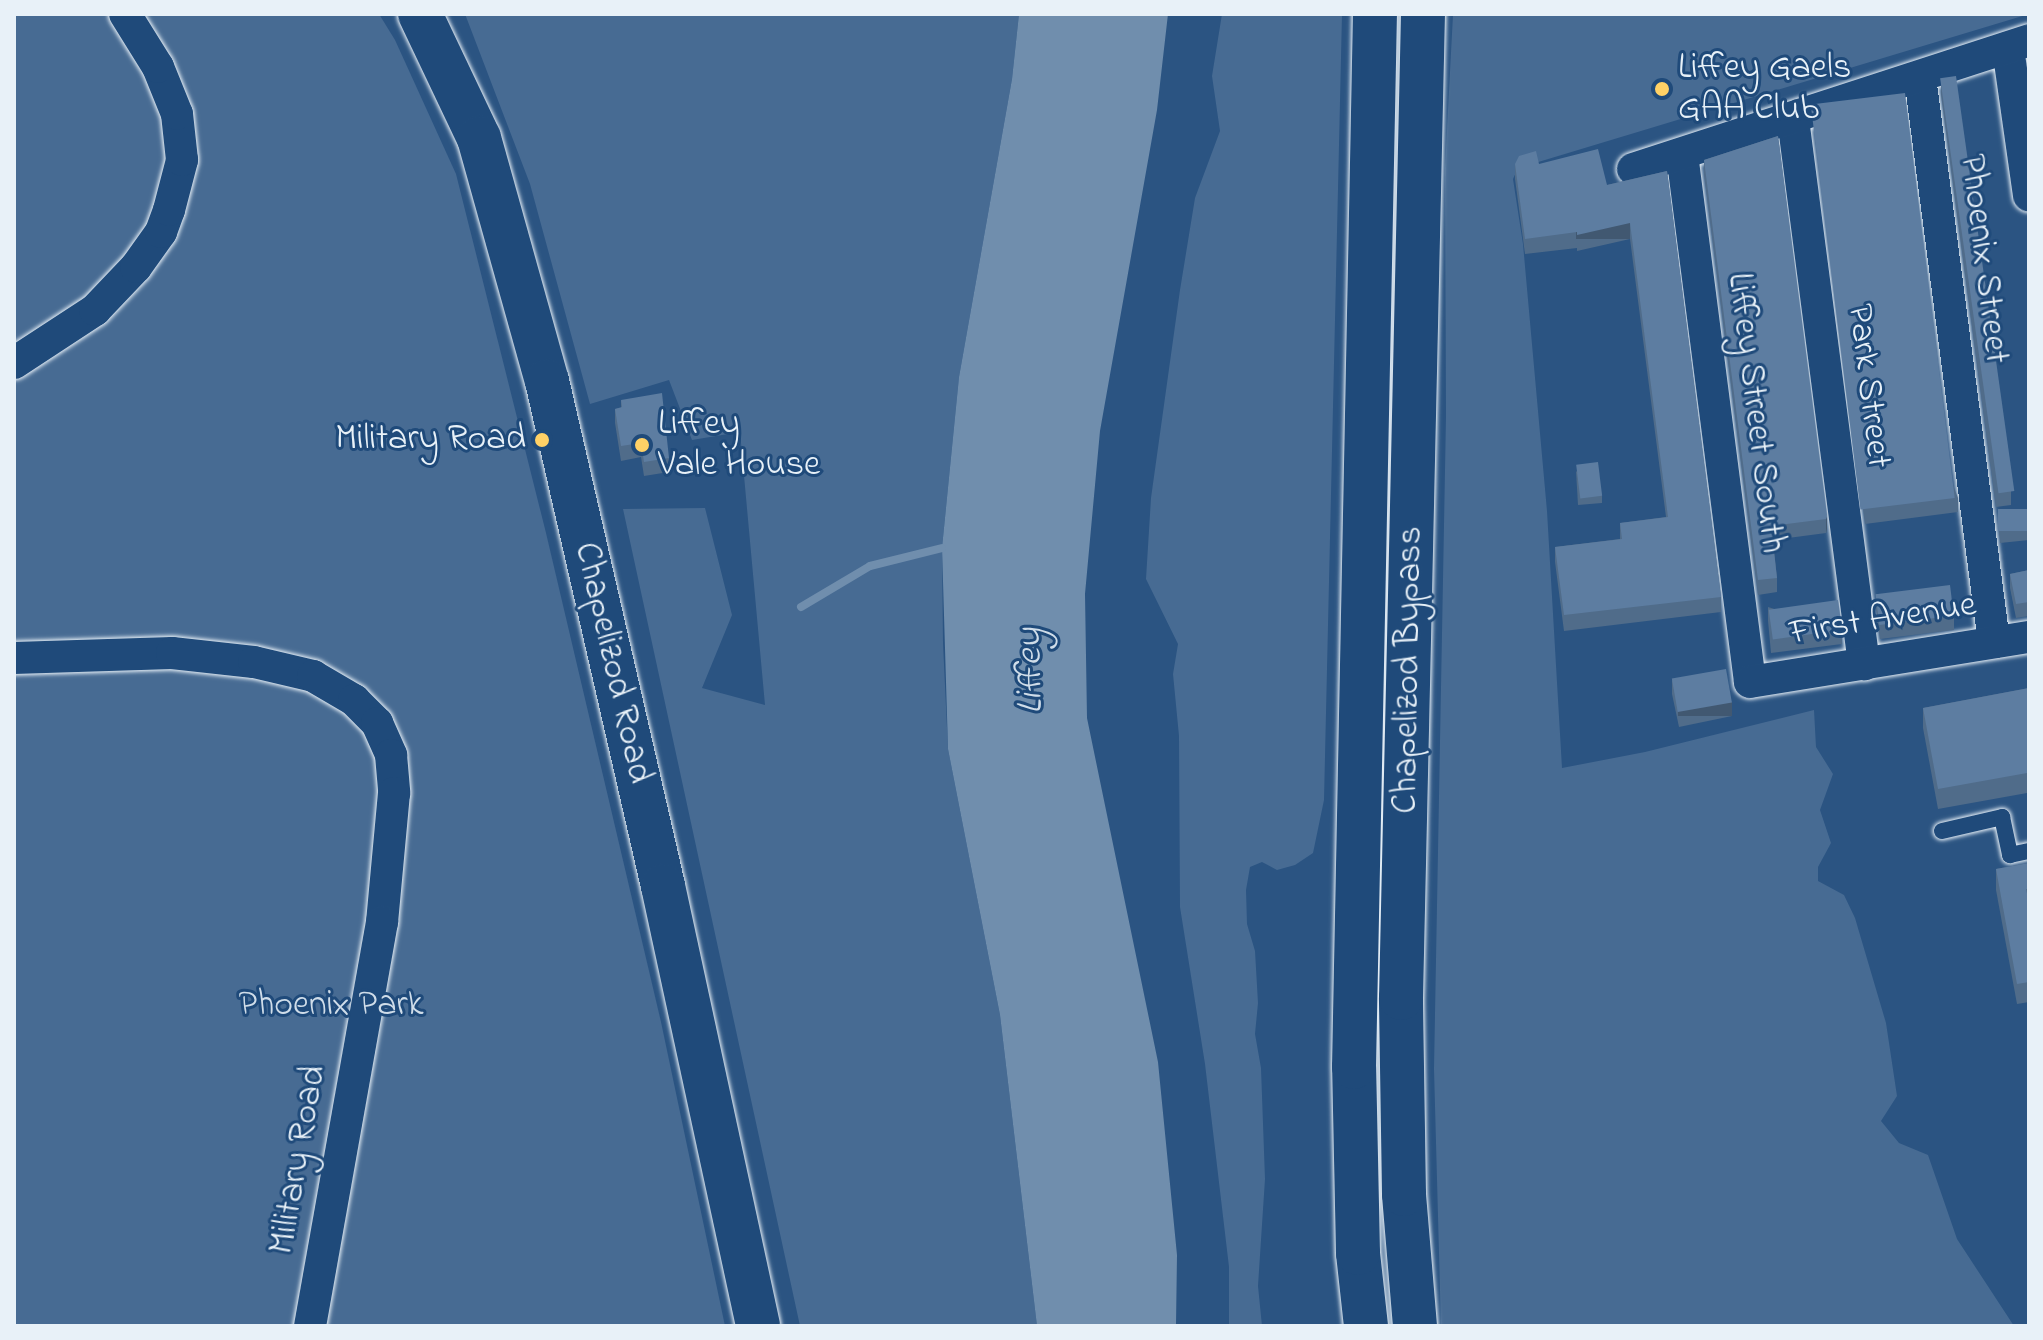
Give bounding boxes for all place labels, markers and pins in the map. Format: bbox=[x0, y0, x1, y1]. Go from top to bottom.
place label: Liffey Gaels GAA Club bbox=[1678, 46, 1851, 131]
marker: Liffey Gaels GAA Club bbox=[1653, 80, 1671, 98]
place label: Liffey Vale House bbox=[658, 402, 820, 487]
place label: Military Road bbox=[335, 418, 526, 462]
marker: Military Road bbox=[533, 431, 551, 449]
marker: Liffey Vale House bbox=[633, 436, 651, 454]

